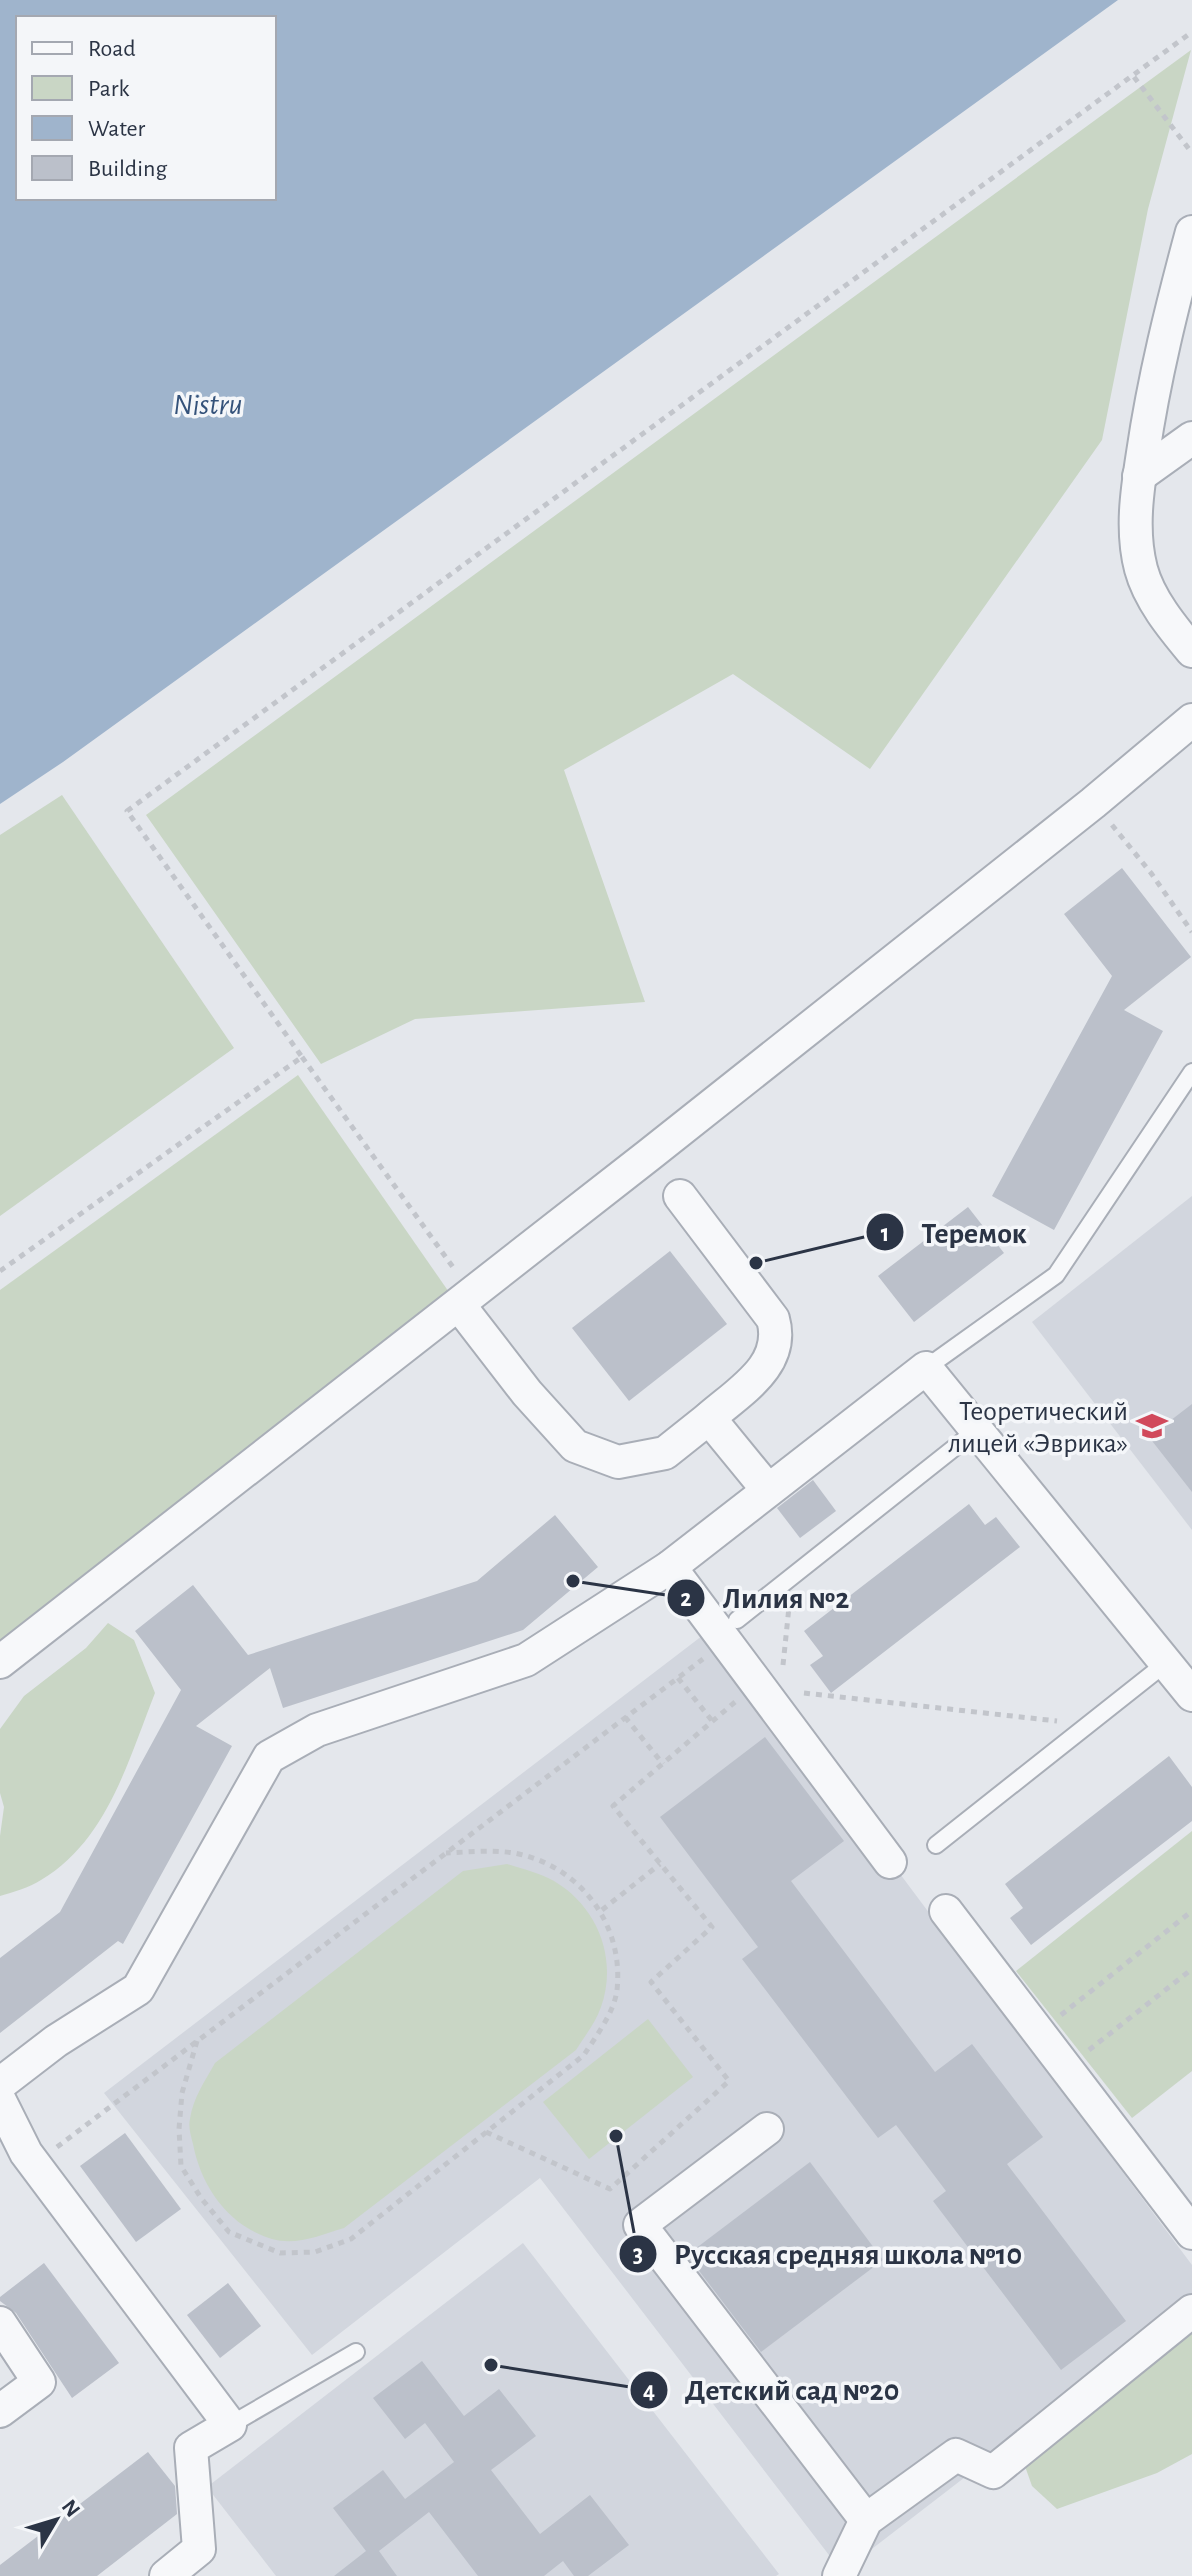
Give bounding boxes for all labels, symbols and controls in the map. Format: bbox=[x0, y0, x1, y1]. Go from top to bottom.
legend bbox=[16, 16, 276, 200]
text: Road bbox=[88, 37, 136, 61]
text: Park bbox=[88, 77, 129, 101]
text: Water bbox=[88, 117, 146, 141]
text: Building bbox=[88, 157, 167, 181]
water label: Nistru bbox=[173, 390, 243, 420]
callout: Теремок bbox=[865, 1205, 1043, 1259]
text: Теремок bbox=[921, 1219, 1027, 1249]
text: 1 bbox=[881, 1222, 889, 1246]
place label: Теоретический лицей «Эврика» bbox=[948, 1398, 1128, 1458]
school or university icon: Теоретический лицей «Эврика» bbox=[1135, 1409, 1169, 1443]
callout: Лилия №2 bbox=[666, 1571, 865, 1625]
text: Лилия №2 bbox=[723, 1584, 850, 1614]
text: 2 bbox=[680, 1587, 692, 1611]
callout: Русская средняя школа №10 bbox=[618, 2227, 1038, 2281]
text: Русская средняя школа №10 bbox=[674, 2240, 1022, 2270]
text: 3 bbox=[633, 2243, 643, 2267]
callout: Детский сад №20 bbox=[629, 2363, 916, 2417]
text: Детский сад №20 bbox=[685, 2376, 899, 2406]
text: 4 bbox=[643, 2379, 655, 2403]
north arrow bbox=[16, 2480, 96, 2560]
text: N bbox=[58, 2496, 84, 2521]

